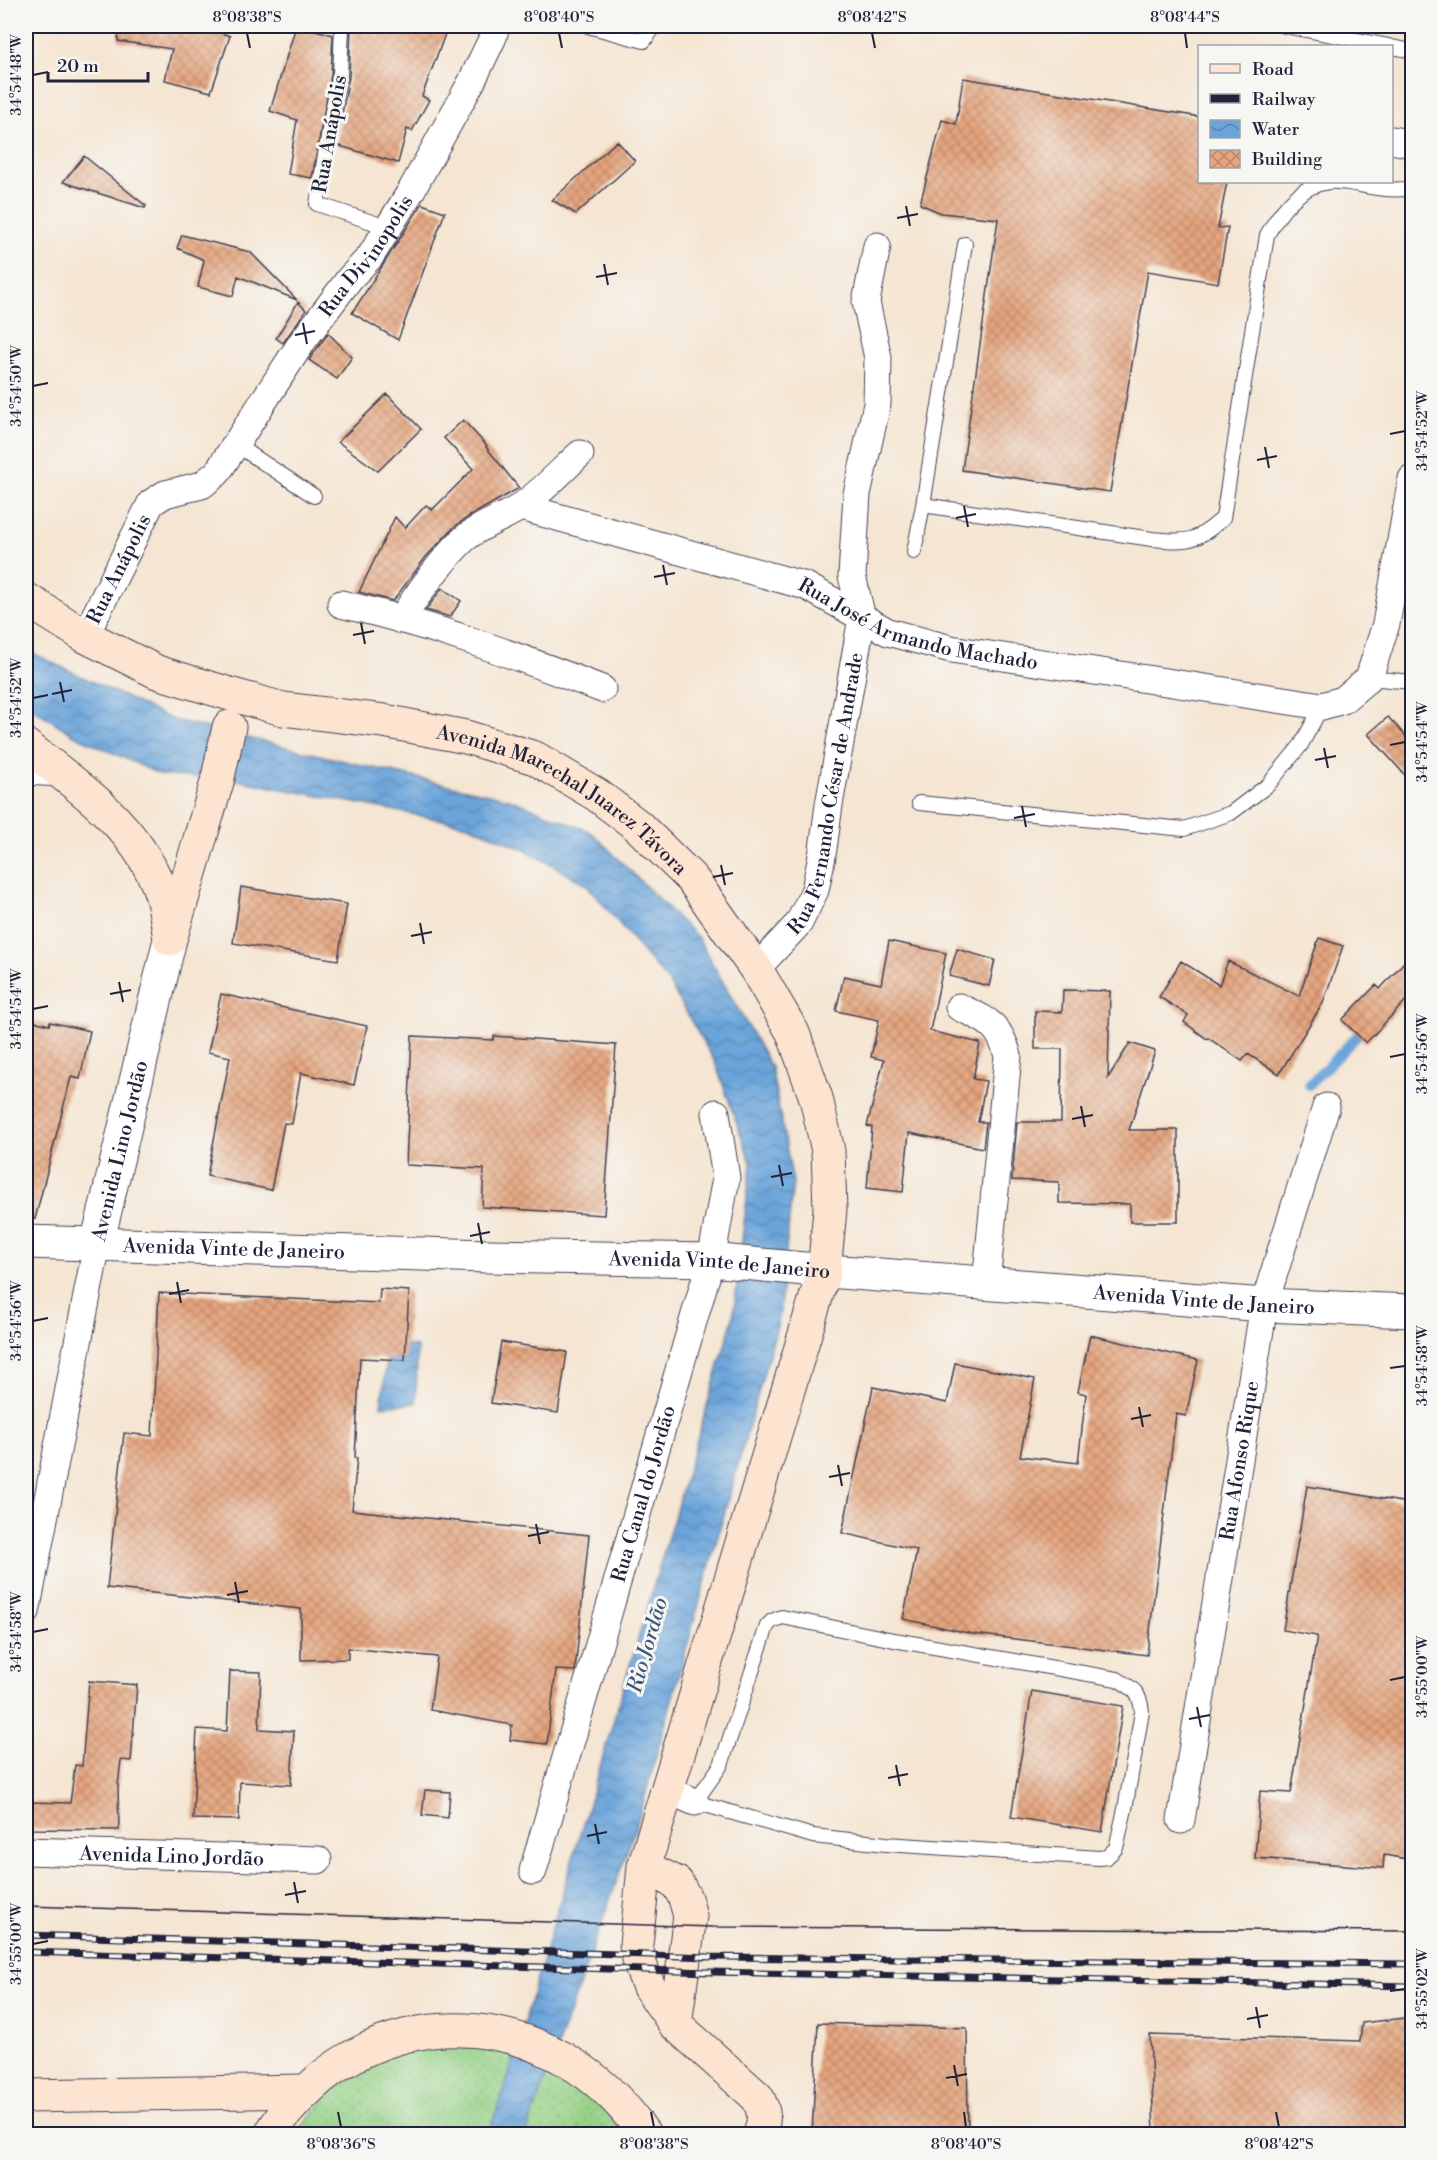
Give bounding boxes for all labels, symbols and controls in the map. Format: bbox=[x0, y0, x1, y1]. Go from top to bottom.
text: 8°08'38"S bbox=[212, 8, 282, 27]
text: 8°08'40"S bbox=[524, 8, 594, 27]
text: 8°08'42"S bbox=[837, 8, 907, 27]
text: 8°08'44"S bbox=[1150, 8, 1220, 27]
text: 34°54'48"W bbox=[7, 34, 26, 116]
scale bar bbox=[48, 45, 148, 83]
legend bbox=[1198, 45, 1393, 183]
text: 20 m bbox=[57, 55, 99, 78]
text: Road bbox=[1252, 58, 1295, 81]
street label: Rua Anápolis bbox=[308, 73, 353, 195]
text: Railway bbox=[1252, 88, 1316, 111]
text: Water bbox=[1251, 118, 1300, 141]
text: Building bbox=[1251, 148, 1323, 171]
street label: Rua Divinopolis bbox=[314, 191, 419, 323]
text: 34°54'50"W bbox=[7, 345, 26, 427]
text: 34°54'52"W bbox=[1413, 391, 1432, 471]
street label: Rua Anápolis bbox=[82, 510, 157, 629]
street label: Rua José Armando Machado bbox=[793, 573, 1040, 676]
street label: Rua Fernando César de Andrade bbox=[783, 651, 870, 941]
text: 34°54'52"W bbox=[7, 658, 26, 738]
text: 34°54'54"W bbox=[1413, 701, 1432, 782]
street label: Avenida Marechal Juarez Távora bbox=[433, 720, 692, 882]
text: 34°54'54"W bbox=[7, 968, 26, 1049]
text: 34°54'56"W bbox=[1413, 1013, 1432, 1094]
street label: Avenida Lino Jordão bbox=[87, 1058, 154, 1245]
street label: Avenida Vinte de Janeiro bbox=[122, 1234, 345, 1266]
street label: Avenida Vinte de Janeiro bbox=[607, 1247, 831, 1285]
text: 34°54'56"W bbox=[7, 1280, 26, 1361]
street label: Avenida Vinte de Janeiro bbox=[1091, 1281, 1315, 1321]
text: 34°54'58"W bbox=[1413, 1325, 1432, 1406]
street label: Rua Afonso Rique bbox=[1215, 1379, 1266, 1543]
street label: Rua Canal do Jordão bbox=[607, 1403, 682, 1586]
text: 34°54'58"W bbox=[7, 1591, 26, 1672]
water label: Rio Jordão bbox=[622, 1595, 674, 1697]
text: 34°55'00"W bbox=[1413, 1636, 1432, 1718]
street label: Avenida Lino Jordão bbox=[78, 1842, 265, 1872]
text: 34°55'00"W bbox=[7, 1903, 26, 1985]
text: 34°55'02"W bbox=[1413, 1948, 1432, 2029]
text: 8°08'36"S bbox=[306, 2135, 376, 2154]
text: 8°08'38"S bbox=[619, 2135, 689, 2154]
text: 8°08'40"S bbox=[931, 2135, 1001, 2154]
text: 8°08'42"S bbox=[1244, 2135, 1314, 2154]

